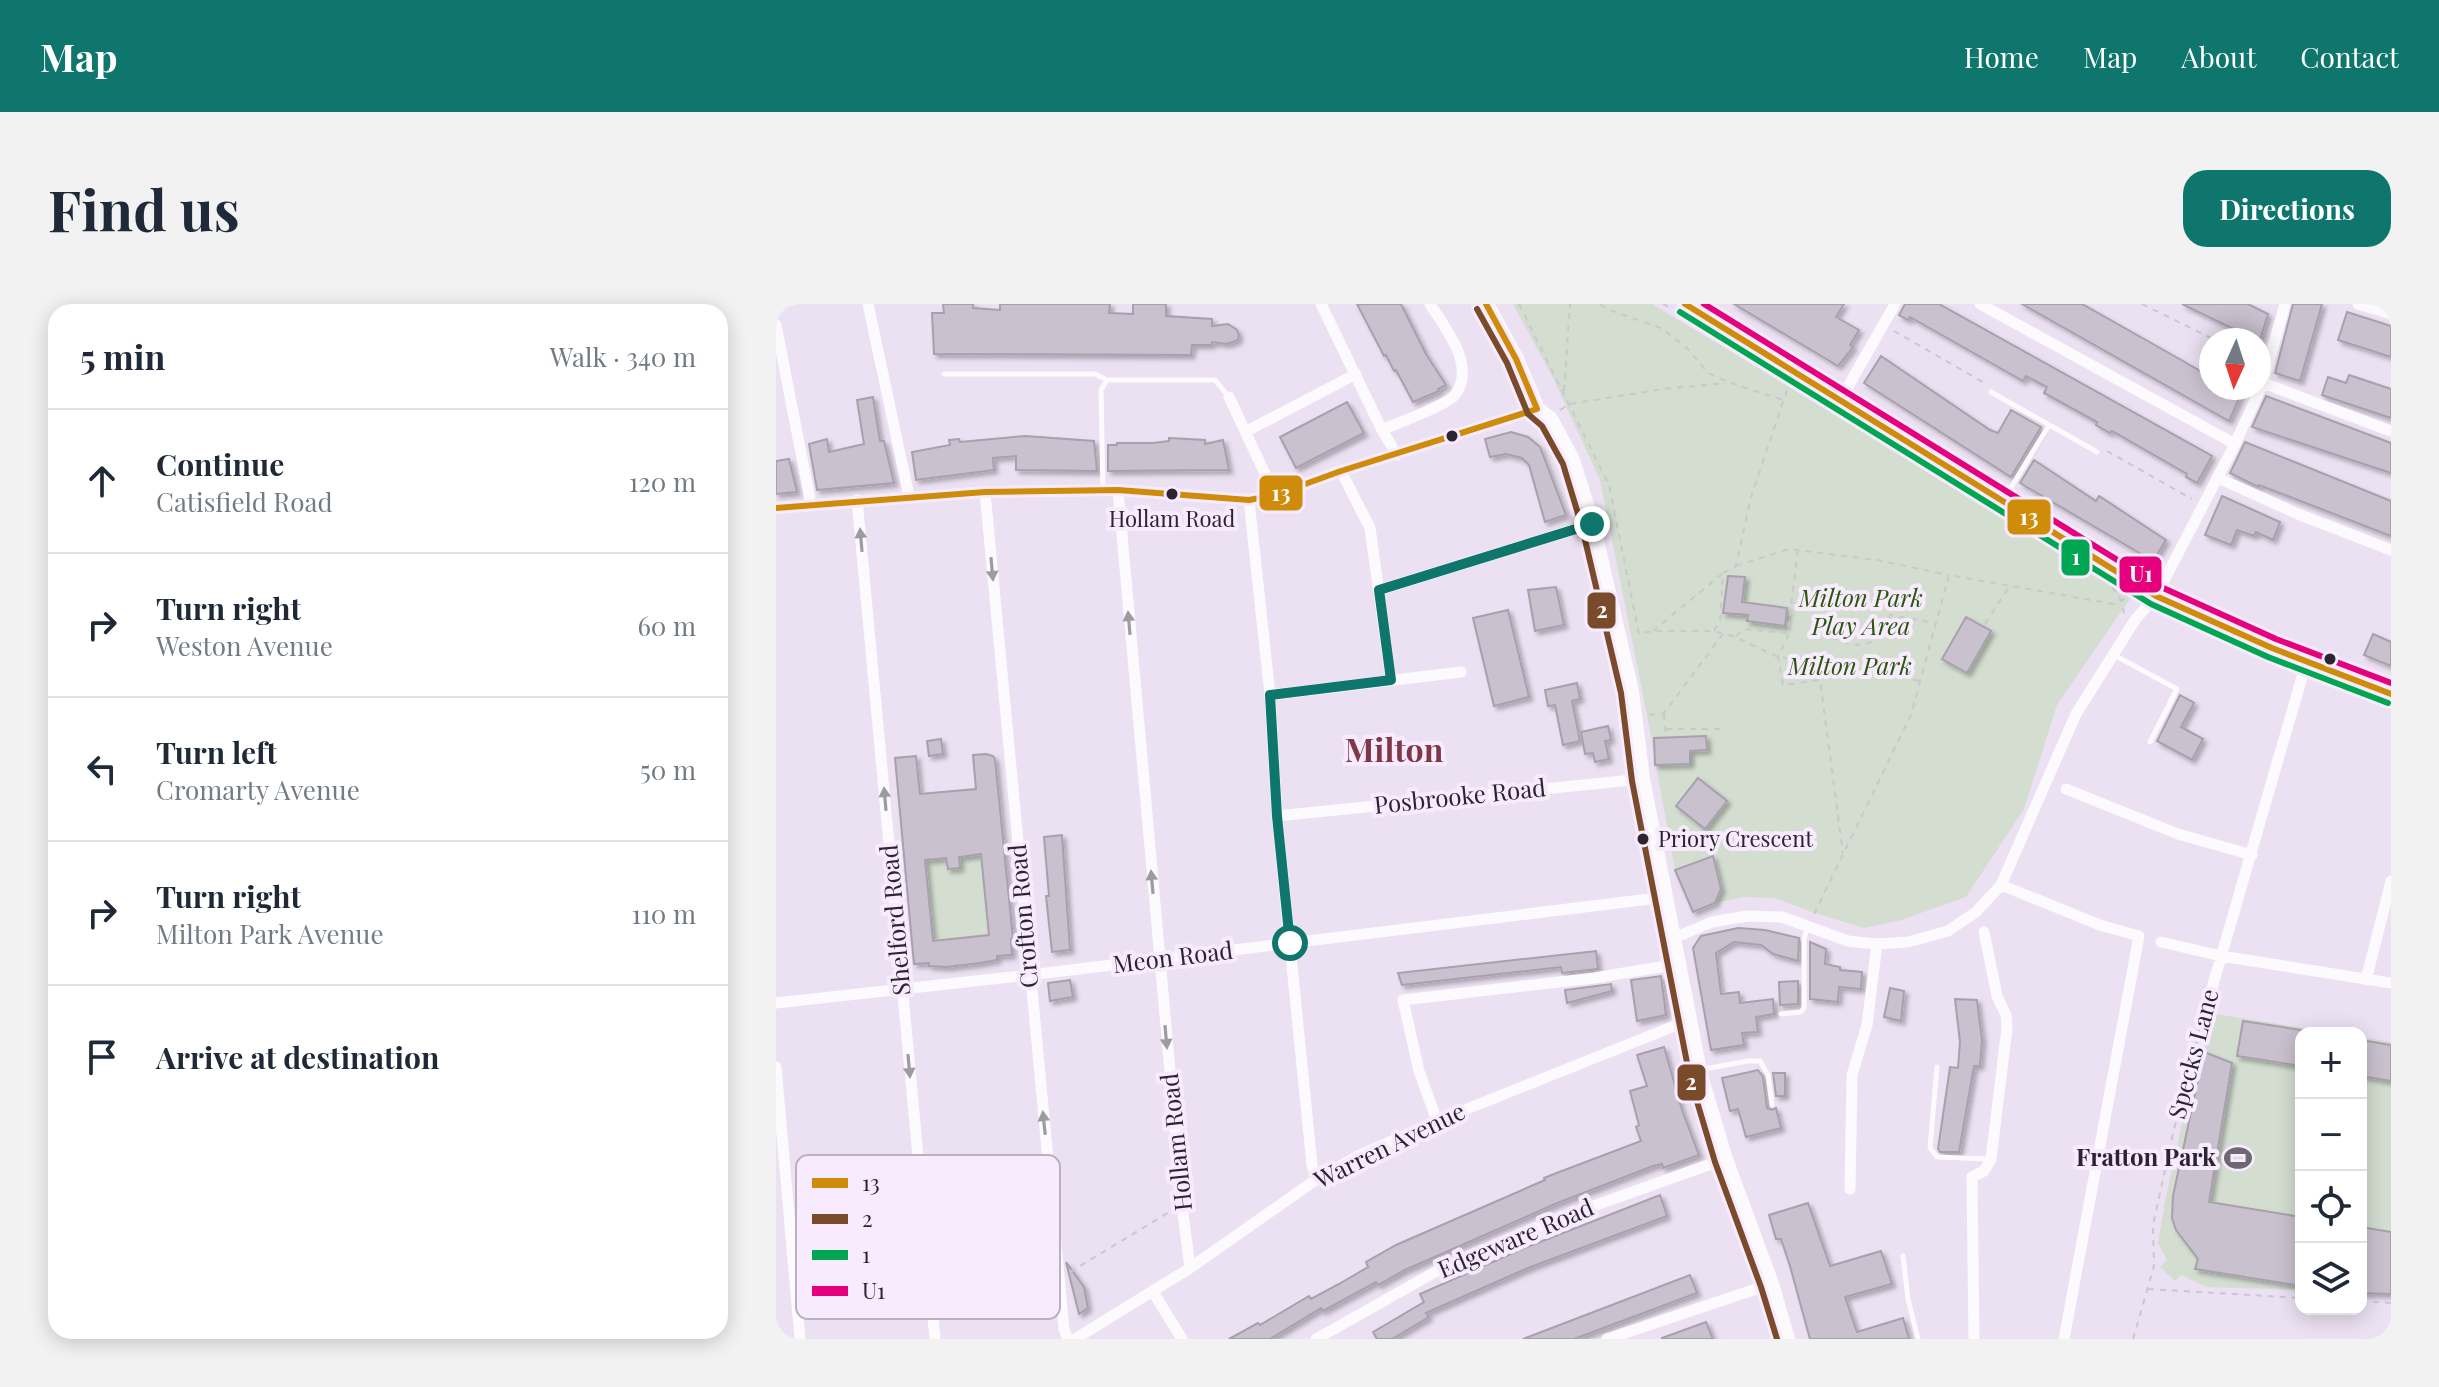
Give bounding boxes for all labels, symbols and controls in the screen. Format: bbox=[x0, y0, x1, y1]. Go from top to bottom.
text: Map bbox=[40, 31, 117, 82]
text: Home bbox=[1964, 38, 2039, 75]
text: Map bbox=[2083, 38, 2137, 75]
text: About bbox=[2181, 38, 2256, 75]
text: Contact bbox=[2300, 38, 2399, 75]
button: Directions bbox=[2183, 170, 2391, 247]
text: Find us bbox=[48, 171, 240, 246]
north arrow bbox=[2199, 328, 2271, 400]
text: 5 min bbox=[80, 333, 165, 379]
text: Walk · 340 m bbox=[550, 339, 696, 374]
unlabelled marker bbox=[1444, 428, 1460, 444]
text: Continue bbox=[156, 444, 284, 484]
icon: ahead bbox=[80, 459, 124, 503]
text: 120 m bbox=[629, 464, 696, 499]
line badge: 13 bbox=[1258, 474, 1304, 512]
text: 13 bbox=[1271, 477, 1291, 507]
text: Catisfield Road bbox=[156, 484, 333, 519]
marker: Hollam Road bbox=[1164, 486, 1180, 502]
line badge: 13 bbox=[2006, 498, 2052, 536]
text: 13 bbox=[2019, 501, 2039, 531]
place label: Hollam Road bbox=[1109, 503, 1236, 533]
route end bbox=[1574, 506, 1610, 542]
one-way arrow bbox=[854, 527, 867, 552]
line badge: 1 bbox=[2060, 538, 2091, 577]
text: 1 bbox=[2072, 541, 2080, 571]
line badge: U1 bbox=[2118, 555, 2163, 594]
one-way arrow bbox=[986, 557, 999, 582]
text: U1 bbox=[2129, 558, 2153, 588]
park label: Milton Park Play Area bbox=[1798, 581, 1923, 641]
text: Turn right bbox=[156, 588, 301, 628]
line badge: 2 bbox=[1586, 591, 1617, 630]
text: 2 bbox=[1596, 594, 1608, 624]
icon: right bbox=[80, 603, 124, 647]
text: 60 m bbox=[637, 608, 696, 643]
one-way arrow bbox=[1123, 610, 1136, 635]
text: Weston Avenue bbox=[156, 628, 333, 663]
park label: Milton Park bbox=[1787, 649, 1912, 681]
unlabelled marker bbox=[2322, 651, 2338, 667]
district label: Milton bbox=[1345, 727, 1444, 770]
text: Turn left bbox=[156, 732, 277, 772]
icon: left bbox=[80, 747, 124, 791]
text: 50 m bbox=[640, 752, 696, 787]
street label: Posbrooke Road bbox=[1372, 770, 1547, 820]
text: Cromarty Avenue bbox=[156, 772, 360, 807]
one-way arrow bbox=[878, 786, 891, 811]
place label: Priory Crescent bbox=[1658, 823, 1814, 853]
marker: Priory Crescent bbox=[1635, 831, 1651, 847]
street label: Shelford Road bbox=[871, 843, 917, 997]
street label: Crofton Road bbox=[1000, 843, 1044, 989]
one-way arrow bbox=[1146, 869, 1159, 894]
text: Turn right bbox=[156, 876, 301, 916]
icon: right bbox=[80, 891, 124, 935]
text: 110 m bbox=[632, 896, 696, 931]
text: Milton Park Avenue bbox=[156, 916, 384, 951]
route start bbox=[1272, 925, 1308, 961]
street label: Meon Road bbox=[1111, 933, 1235, 979]
street label: Specks Lane bbox=[2159, 985, 2225, 1122]
one-way arrow bbox=[1160, 1025, 1173, 1050]
map controls bbox=[2295, 1027, 2367, 1315]
button: + bbox=[2295, 1027, 2367, 1099]
icon: arrive bbox=[80, 1035, 124, 1079]
text: Arrive at destination bbox=[156, 1037, 439, 1077]
one-way arrow bbox=[903, 1054, 916, 1079]
line badge: 2 bbox=[1676, 1063, 1707, 1102]
text: 2 bbox=[1685, 1066, 1697, 1096]
street label: Hollam Road bbox=[1152, 1072, 1198, 1213]
street label: Warren Avenue bbox=[1307, 1094, 1470, 1195]
button: − bbox=[2295, 1099, 2367, 1171]
one-way arrow bbox=[1038, 1110, 1051, 1135]
place label: Fratton Park bbox=[2076, 1140, 2217, 1172]
sports icon: Fratton Park bbox=[2223, 1143, 2253, 1173]
legend bbox=[796, 1155, 1060, 1319]
text: 13 bbox=[862, 1167, 880, 1197]
button: locate bbox=[2295, 1171, 2367, 1243]
street label: Edgeware Road bbox=[1432, 1190, 1598, 1284]
text: 2 bbox=[862, 1203, 873, 1233]
text: 1 bbox=[862, 1239, 870, 1269]
button: layers bbox=[2295, 1243, 2367, 1315]
text: U1 bbox=[862, 1275, 885, 1305]

